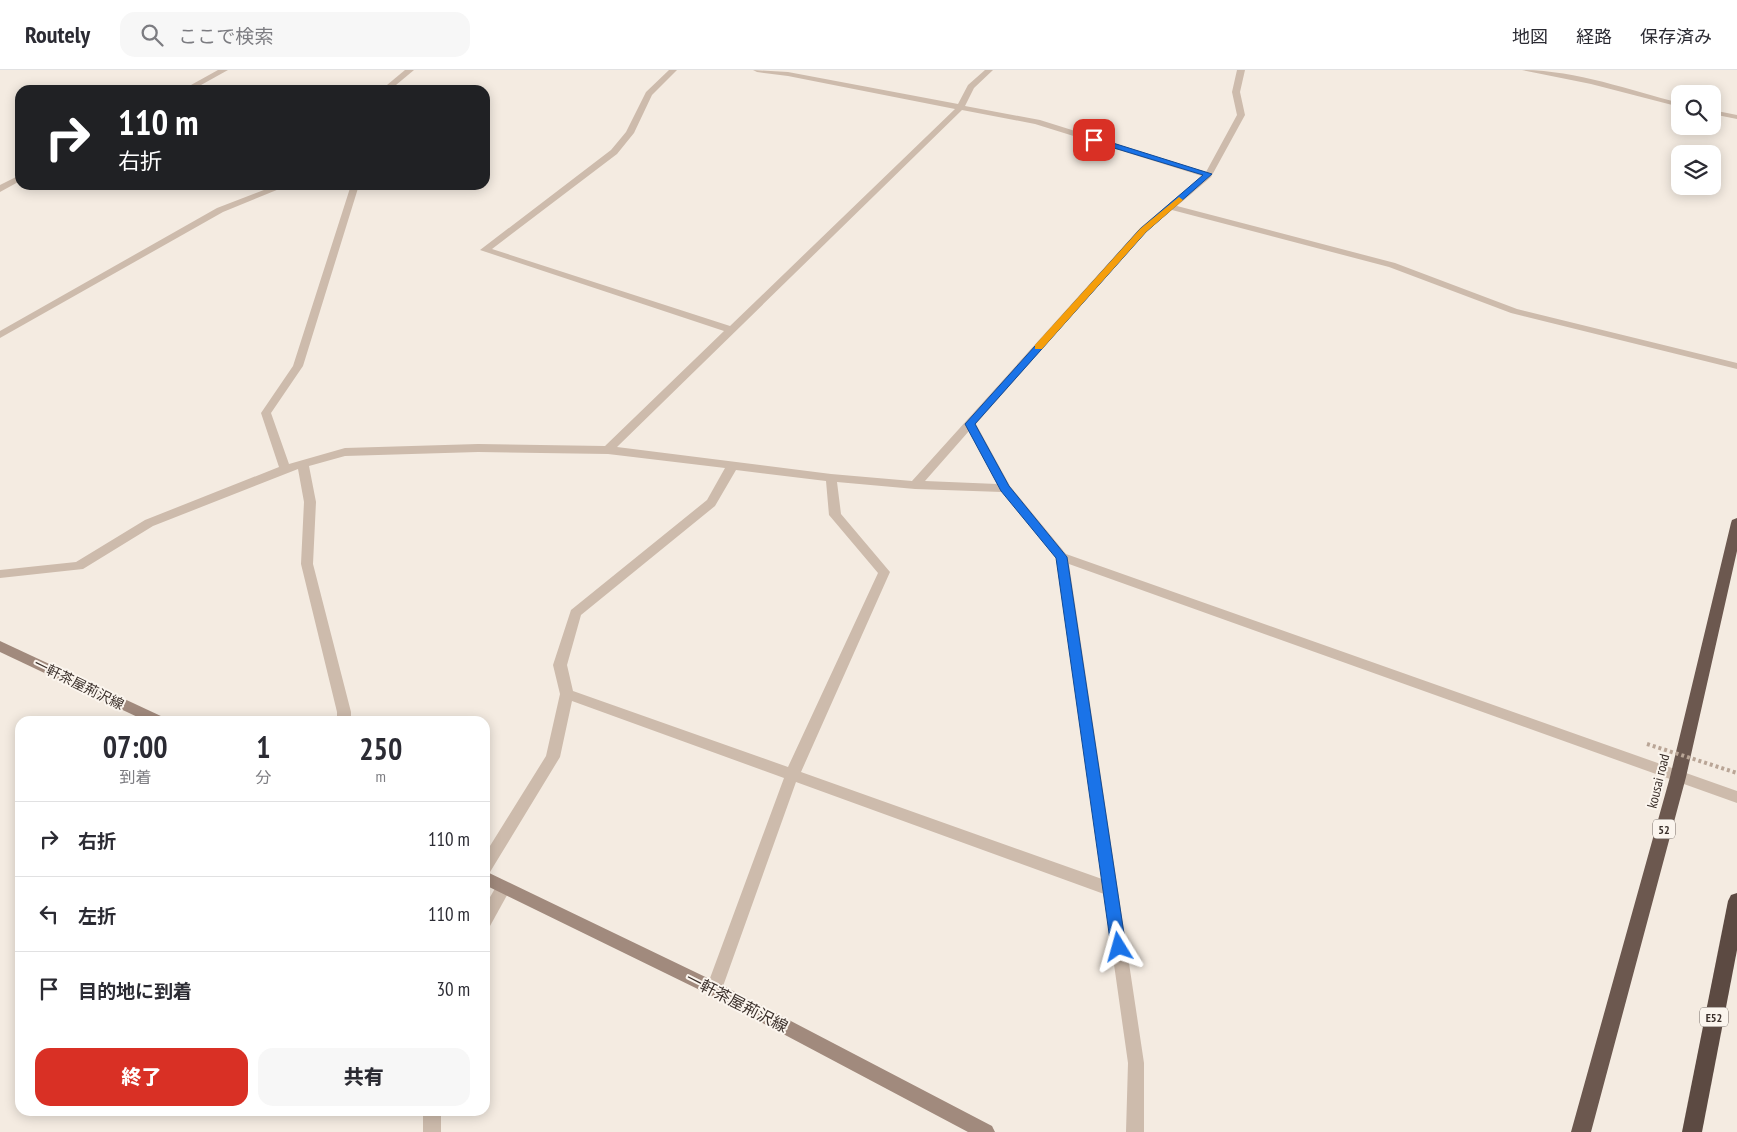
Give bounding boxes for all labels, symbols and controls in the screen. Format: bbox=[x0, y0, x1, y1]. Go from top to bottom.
search box bbox=[120, 12, 470, 57]
text: Routely bbox=[25, 19, 90, 50]
icon: search bbox=[138, 21, 166, 49]
text: ここで検索 bbox=[178, 24, 273, 48]
text: 地図 bbox=[1512, 25, 1548, 48]
text: 経路 bbox=[1576, 25, 1612, 48]
text: 保存済み bbox=[1640, 25, 1712, 48]
map controls bbox=[1671, 85, 1721, 195]
button: search bbox=[1671, 85, 1721, 135]
text: 110 m bbox=[118, 99, 199, 145]
icon: right bbox=[35, 105, 100, 170]
pin bbox=[1073, 119, 1115, 161]
icon: arrive bbox=[1080, 126, 1108, 154]
button: layers bbox=[1671, 145, 1721, 195]
text: 右折 bbox=[118, 147, 162, 175]
street label: 一軒茶屋荊沢線 bbox=[31, 654, 127, 714]
text: 07:00 bbox=[103, 727, 168, 766]
text: 1 bbox=[256, 727, 271, 766]
text: 250 bbox=[359, 729, 402, 768]
street label: kousai road bbox=[1643, 752, 1673, 810]
text: m bbox=[376, 766, 386, 786]
text: 到着 bbox=[119, 767, 151, 787]
text: 分 bbox=[255, 767, 271, 787]
road number: 52 bbox=[1653, 820, 1675, 839]
icon: right bbox=[35, 825, 63, 853]
text: 110 m bbox=[428, 827, 470, 851]
text: 右折 bbox=[78, 829, 116, 853]
icon: left bbox=[35, 900, 63, 928]
text: 110 m bbox=[428, 902, 470, 926]
text: 左折 bbox=[78, 904, 116, 928]
position arrow bbox=[1092, 920, 1144, 972]
street label: 一軒茶屋荊沢線 bbox=[683, 968, 791, 1036]
icon: arrive bbox=[35, 975, 63, 1003]
text: 30 m bbox=[437, 977, 470, 1001]
text: 目的地に到着 bbox=[78, 979, 192, 1003]
road number: E52 bbox=[1700, 1008, 1728, 1026]
button: 終了 bbox=[35, 1048, 248, 1106]
button: 共有 bbox=[258, 1048, 470, 1106]

